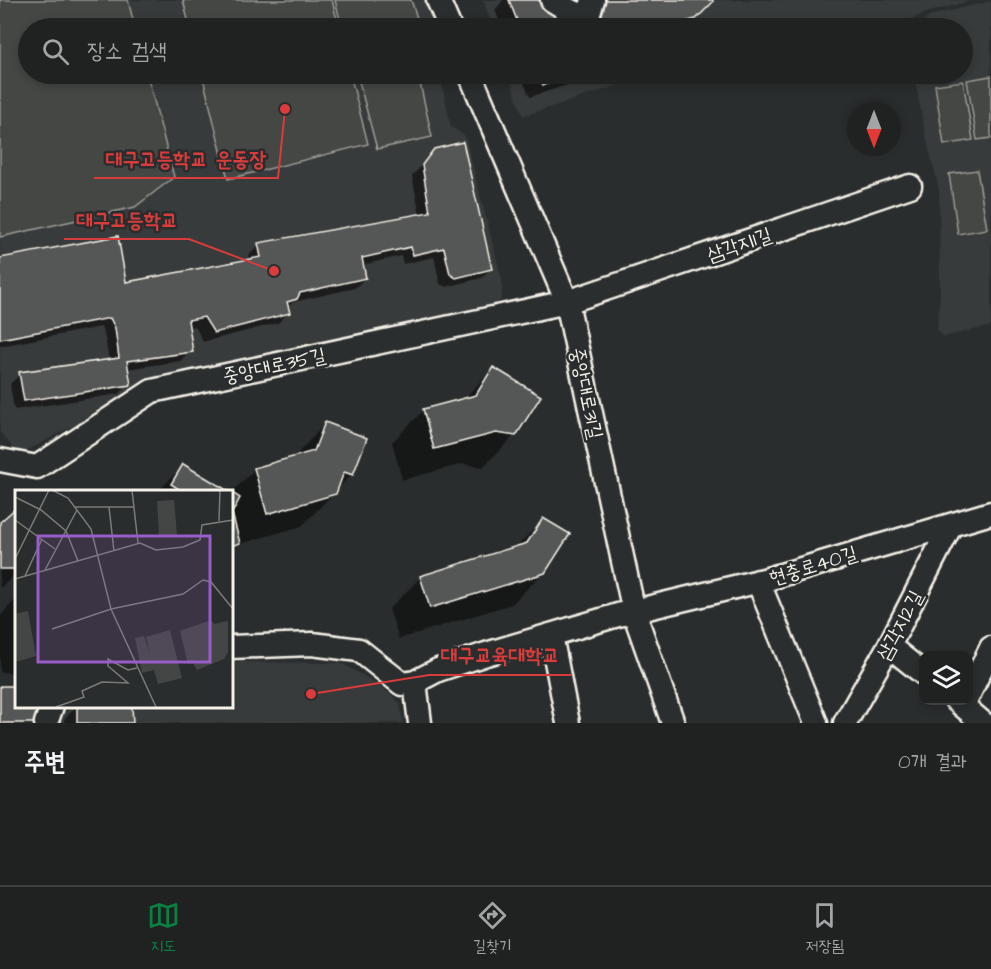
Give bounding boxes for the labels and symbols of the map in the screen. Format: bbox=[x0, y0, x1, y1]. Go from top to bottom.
north arrow bbox=[847, 102, 901, 156]
callout: 대구고등학교 운동장 bbox=[94, 139, 278, 178]
text: 대구고등학교 운동장 bbox=[106, 145, 266, 174]
callout: 대구고등학교 bbox=[64, 200, 189, 239]
text: 대구고등학교 bbox=[76, 206, 178, 235]
street label: 삼각지1길 bbox=[703, 221, 776, 269]
street label: 중앙대로35길 bbox=[220, 341, 328, 391]
street label: 중앙대로31길 bbox=[563, 345, 609, 442]
inset map bbox=[15, 490, 232, 708]
street label: 현충로40길 bbox=[766, 539, 861, 593]
street label: 삼각지2길 bbox=[870, 585, 930, 666]
callout: 대구교육대학교 bbox=[429, 636, 571, 675]
text: 대구교육대학교 bbox=[441, 641, 559, 670]

